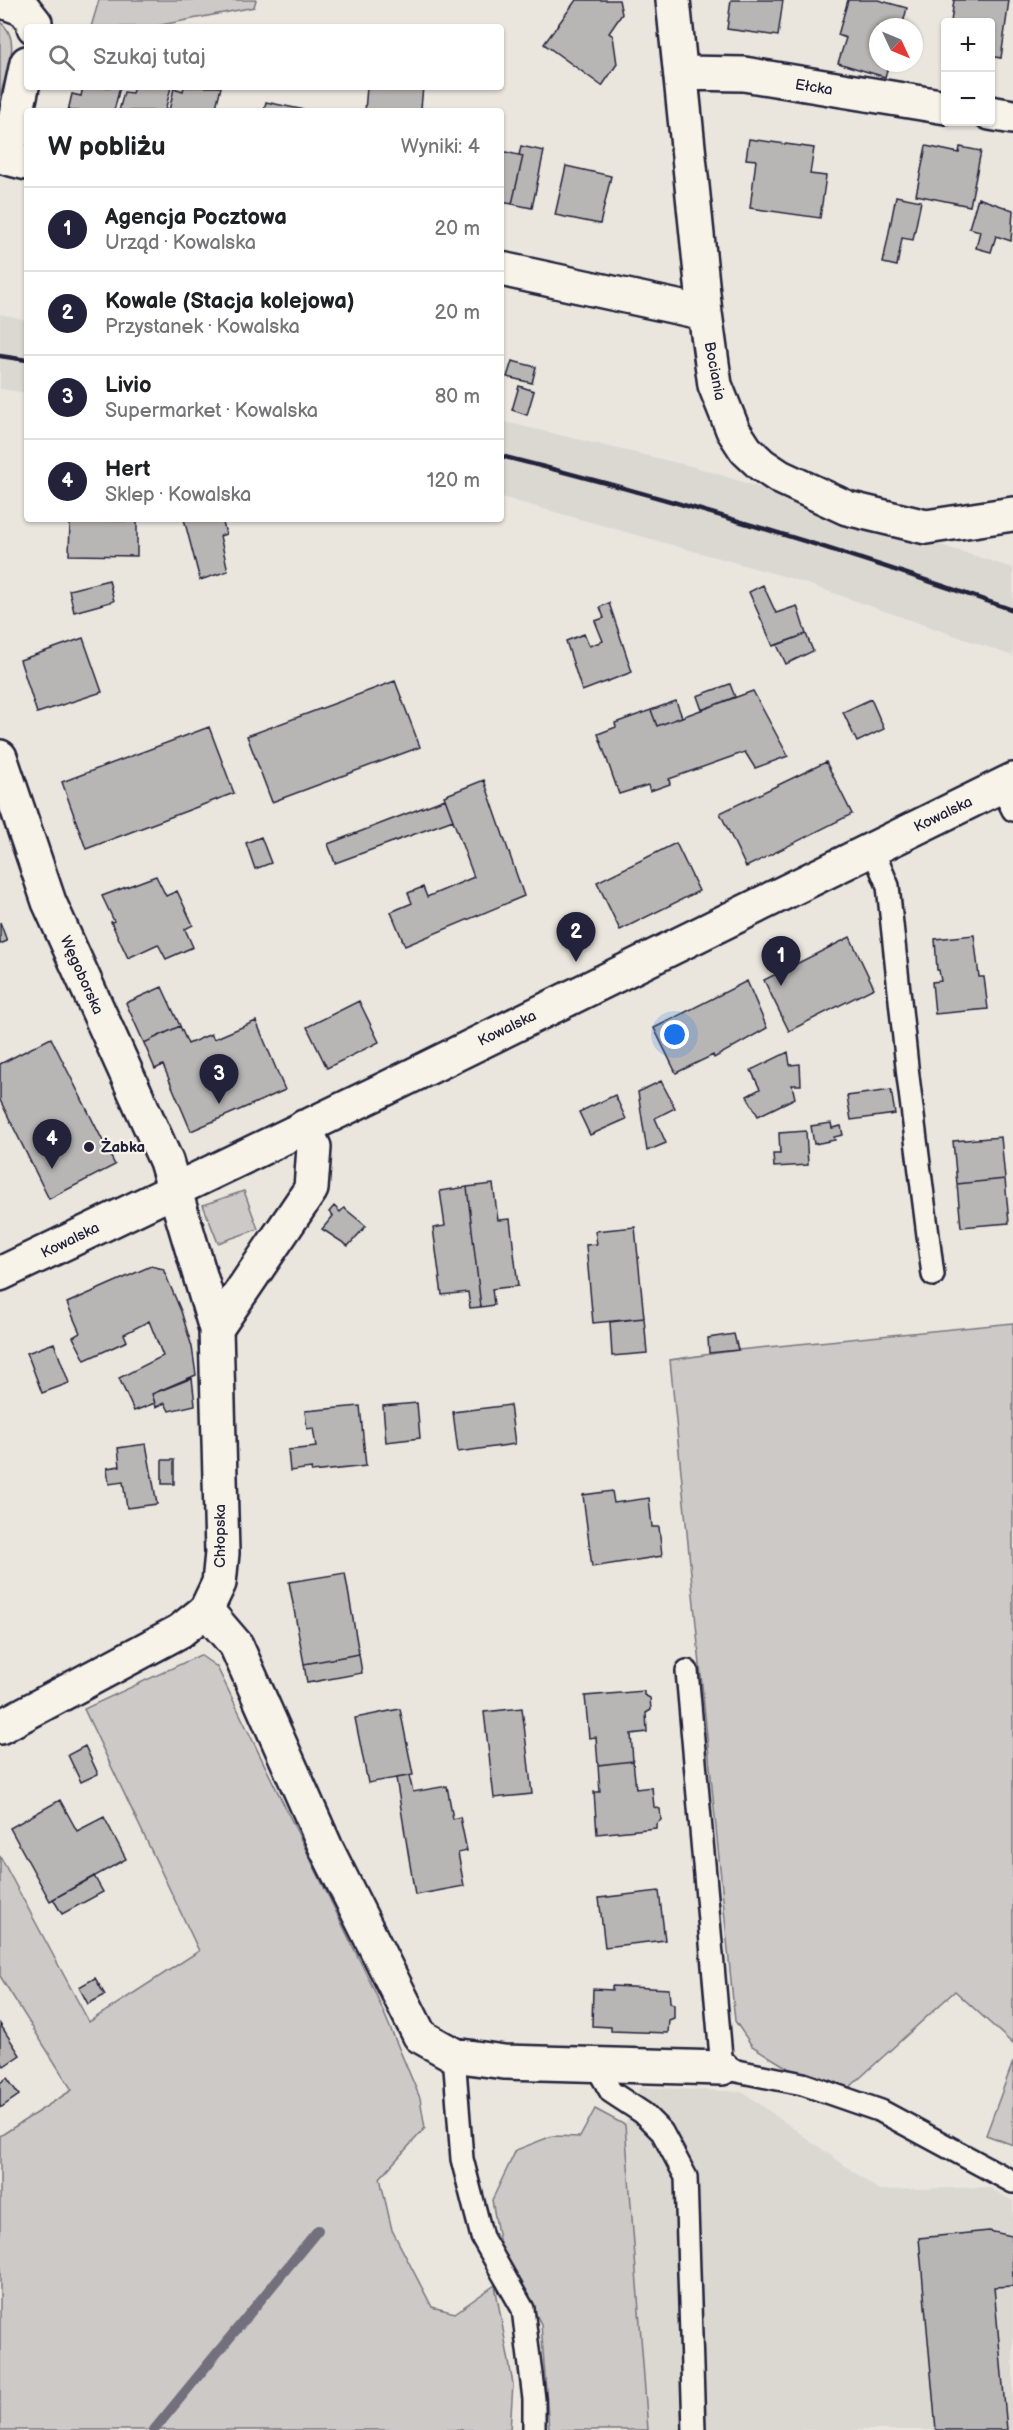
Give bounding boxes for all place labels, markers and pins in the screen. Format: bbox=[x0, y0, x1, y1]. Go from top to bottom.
pin: 2 bbox=[556, 912, 596, 962]
pin: 1 bbox=[762, 936, 800, 986]
pin: 3 bbox=[200, 1054, 238, 1104]
pin: 4 bbox=[32, 1120, 72, 1169]
place label: Żabka bbox=[101, 1137, 145, 1157]
marker: Żabka bbox=[82, 1140, 96, 1154]

